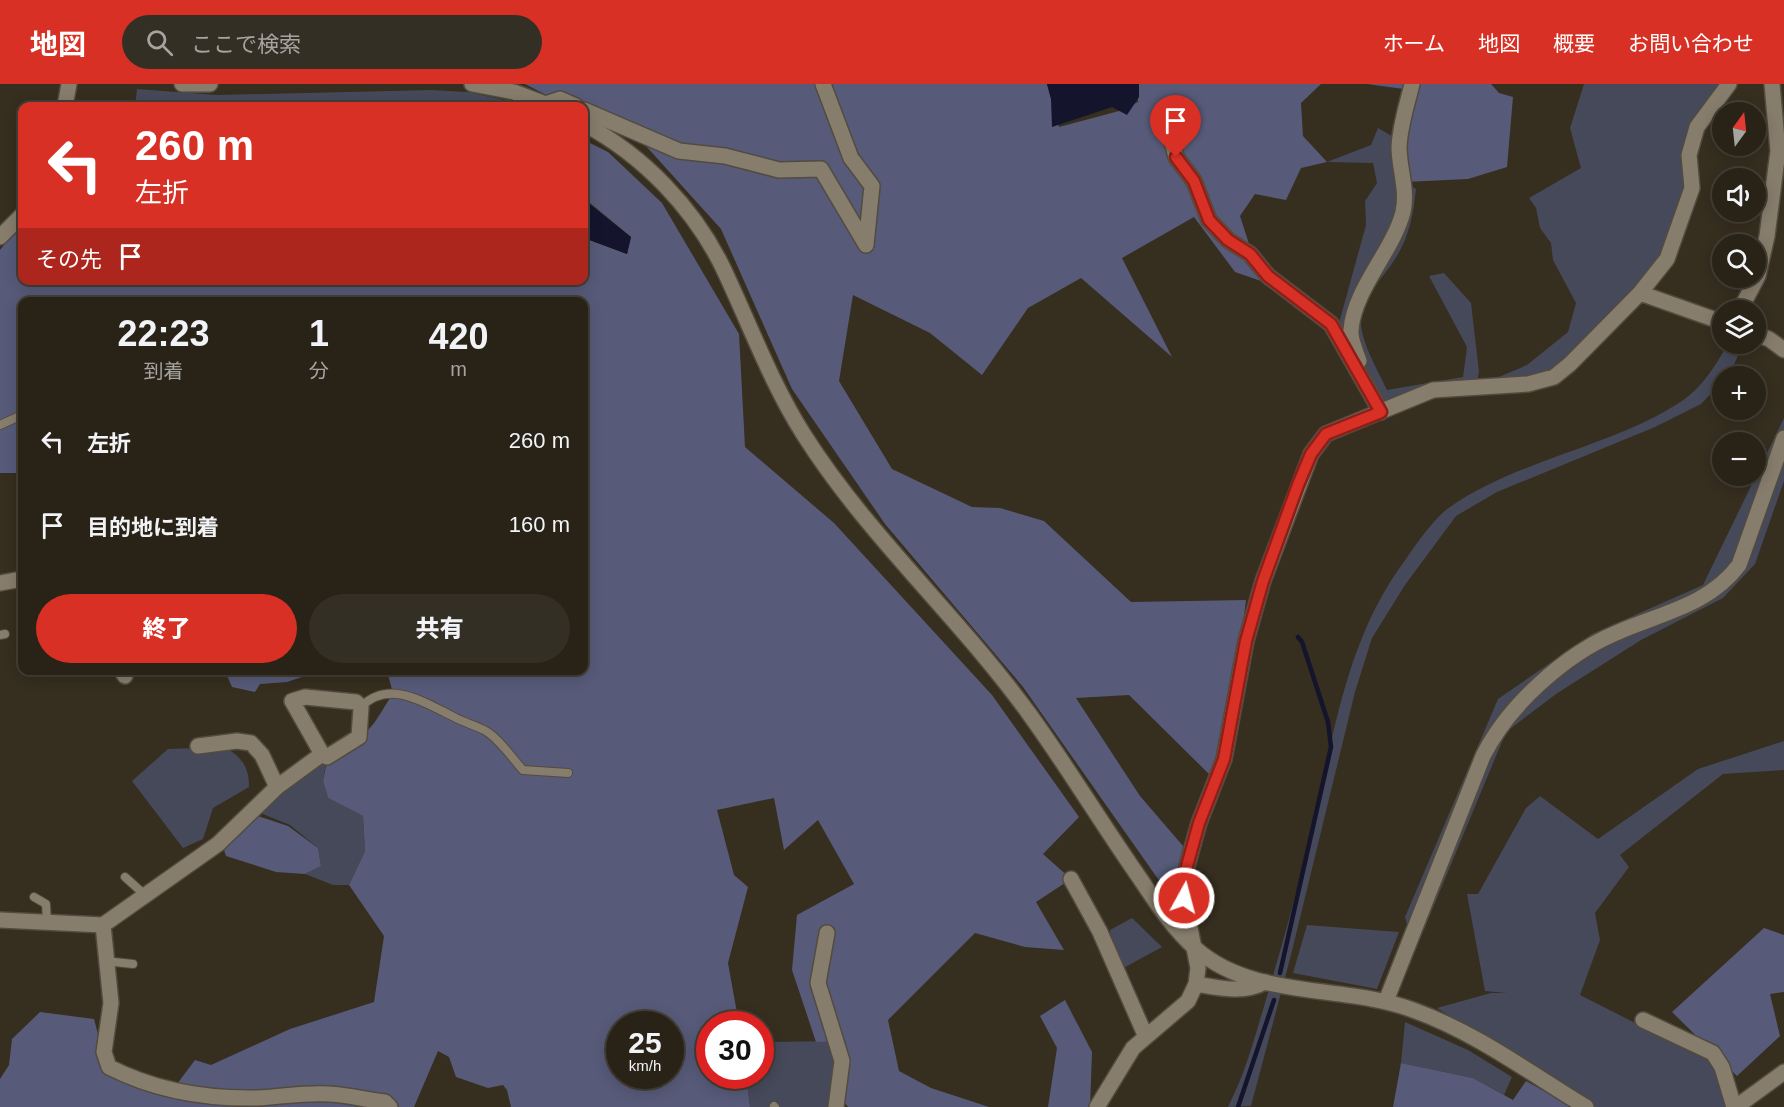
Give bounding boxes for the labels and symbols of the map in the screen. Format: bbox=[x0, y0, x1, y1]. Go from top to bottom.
pin bbox=[1150, 95, 1201, 157]
north arrow bbox=[1712, 102, 1766, 156]
position arrow bbox=[1152, 866, 1216, 930]
speed limit sign: 30 bbox=[696, 1011, 774, 1089]

